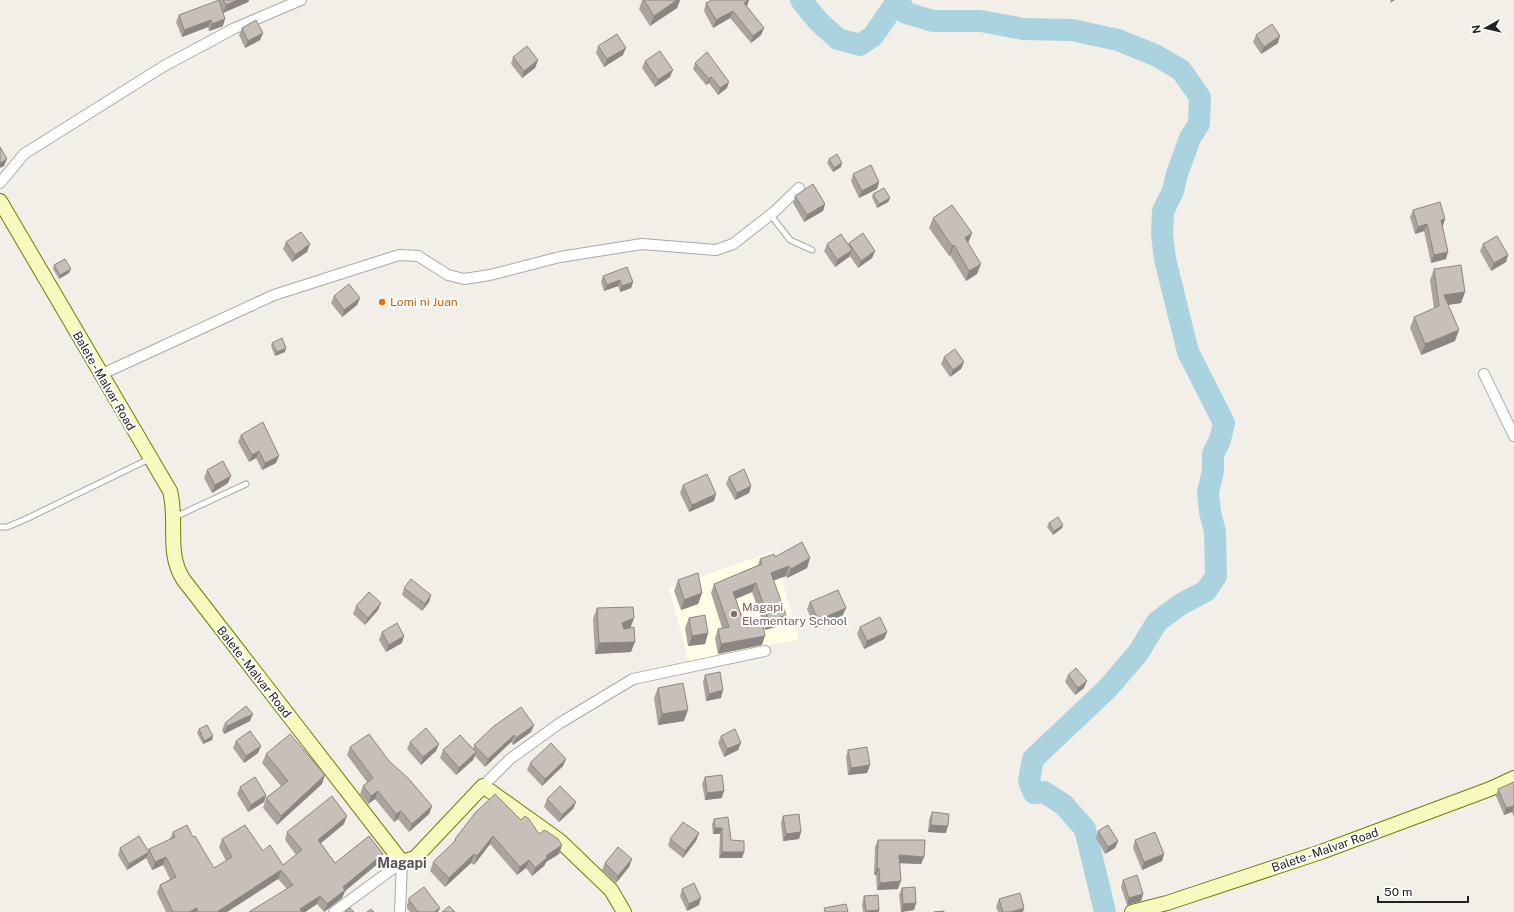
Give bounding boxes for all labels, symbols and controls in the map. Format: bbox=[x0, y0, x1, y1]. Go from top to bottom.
north arrow bbox=[1466, 8, 1506, 48]
text: N bbox=[1470, 24, 1483, 34]
place label: Lomi ni Juan bbox=[390, 295, 458, 309]
marker: Lomi ni Juan bbox=[377, 297, 387, 307]
street label: Balete - Malvar Road bbox=[70, 329, 138, 433]
place label: Magapi Elementary School bbox=[742, 600, 848, 628]
marker: Magapi Elementary School bbox=[729, 609, 739, 619]
street label: Balete - Malvar Road bbox=[214, 624, 294, 720]
street label: Balete - Malvar Road bbox=[1270, 825, 1380, 875]
district label: Magapi bbox=[377, 855, 427, 871]
scale bar bbox=[1378, 878, 1468, 904]
text: 50 m bbox=[1384, 885, 1412, 899]

